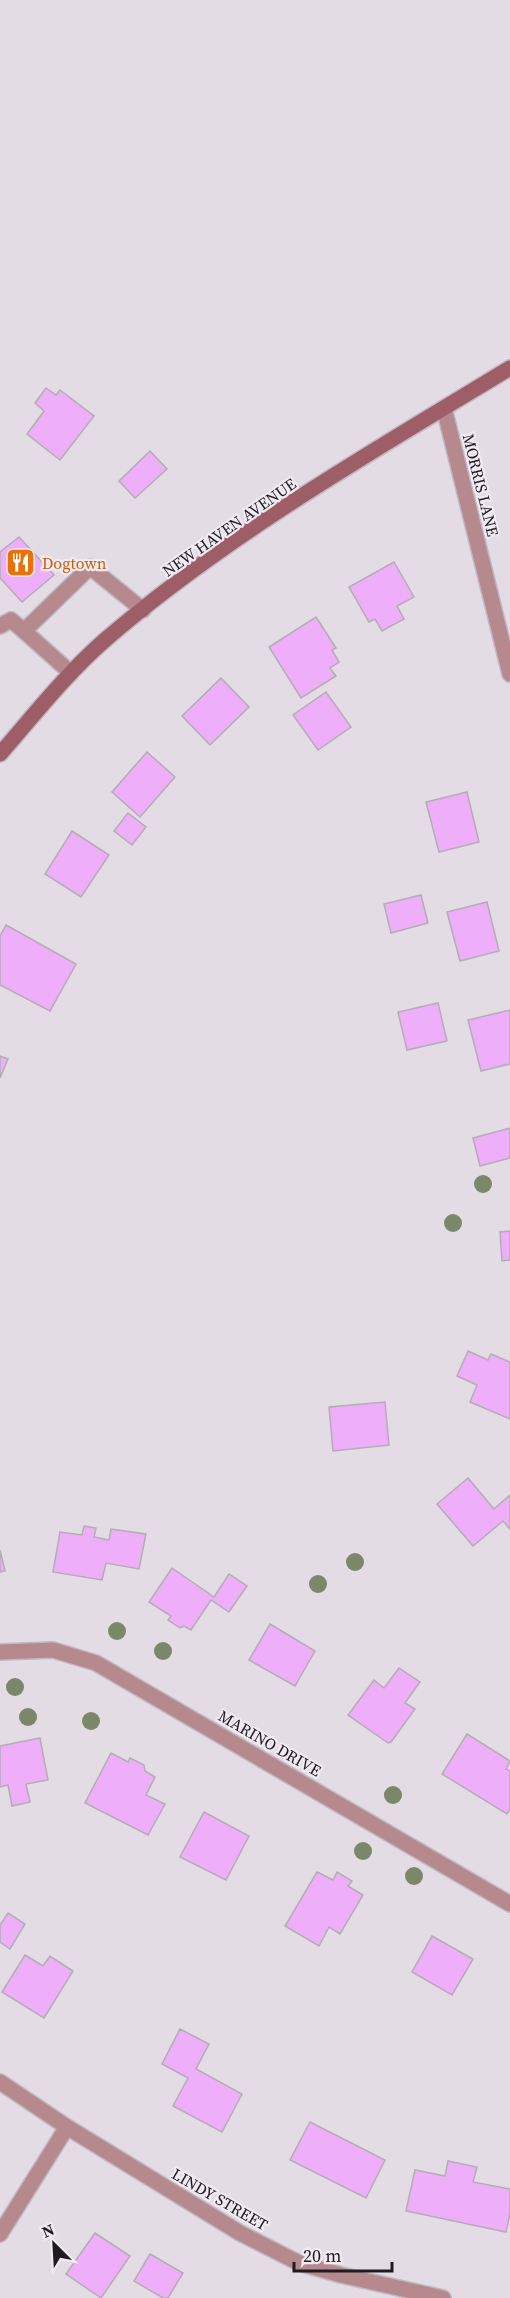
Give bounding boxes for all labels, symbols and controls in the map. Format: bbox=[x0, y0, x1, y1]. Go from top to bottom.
street label: MORRIS LANE bbox=[458, 431, 504, 539]
street label: NEW HAVEN AVENUE bbox=[158, 472, 300, 581]
restaurant icon: Dogtown bbox=[5, 547, 37, 579]
place label: Dogtown bbox=[42, 552, 107, 574]
street label: MARINO DRIVE bbox=[215, 1705, 326, 1782]
street label: LINDY STREET bbox=[168, 2163, 272, 2236]
north arrow bbox=[24, 2214, 84, 2274]
text: N bbox=[38, 2218, 58, 2243]
scale bar bbox=[294, 2235, 392, 2273]
text: 20 m bbox=[303, 2243, 341, 2268]

